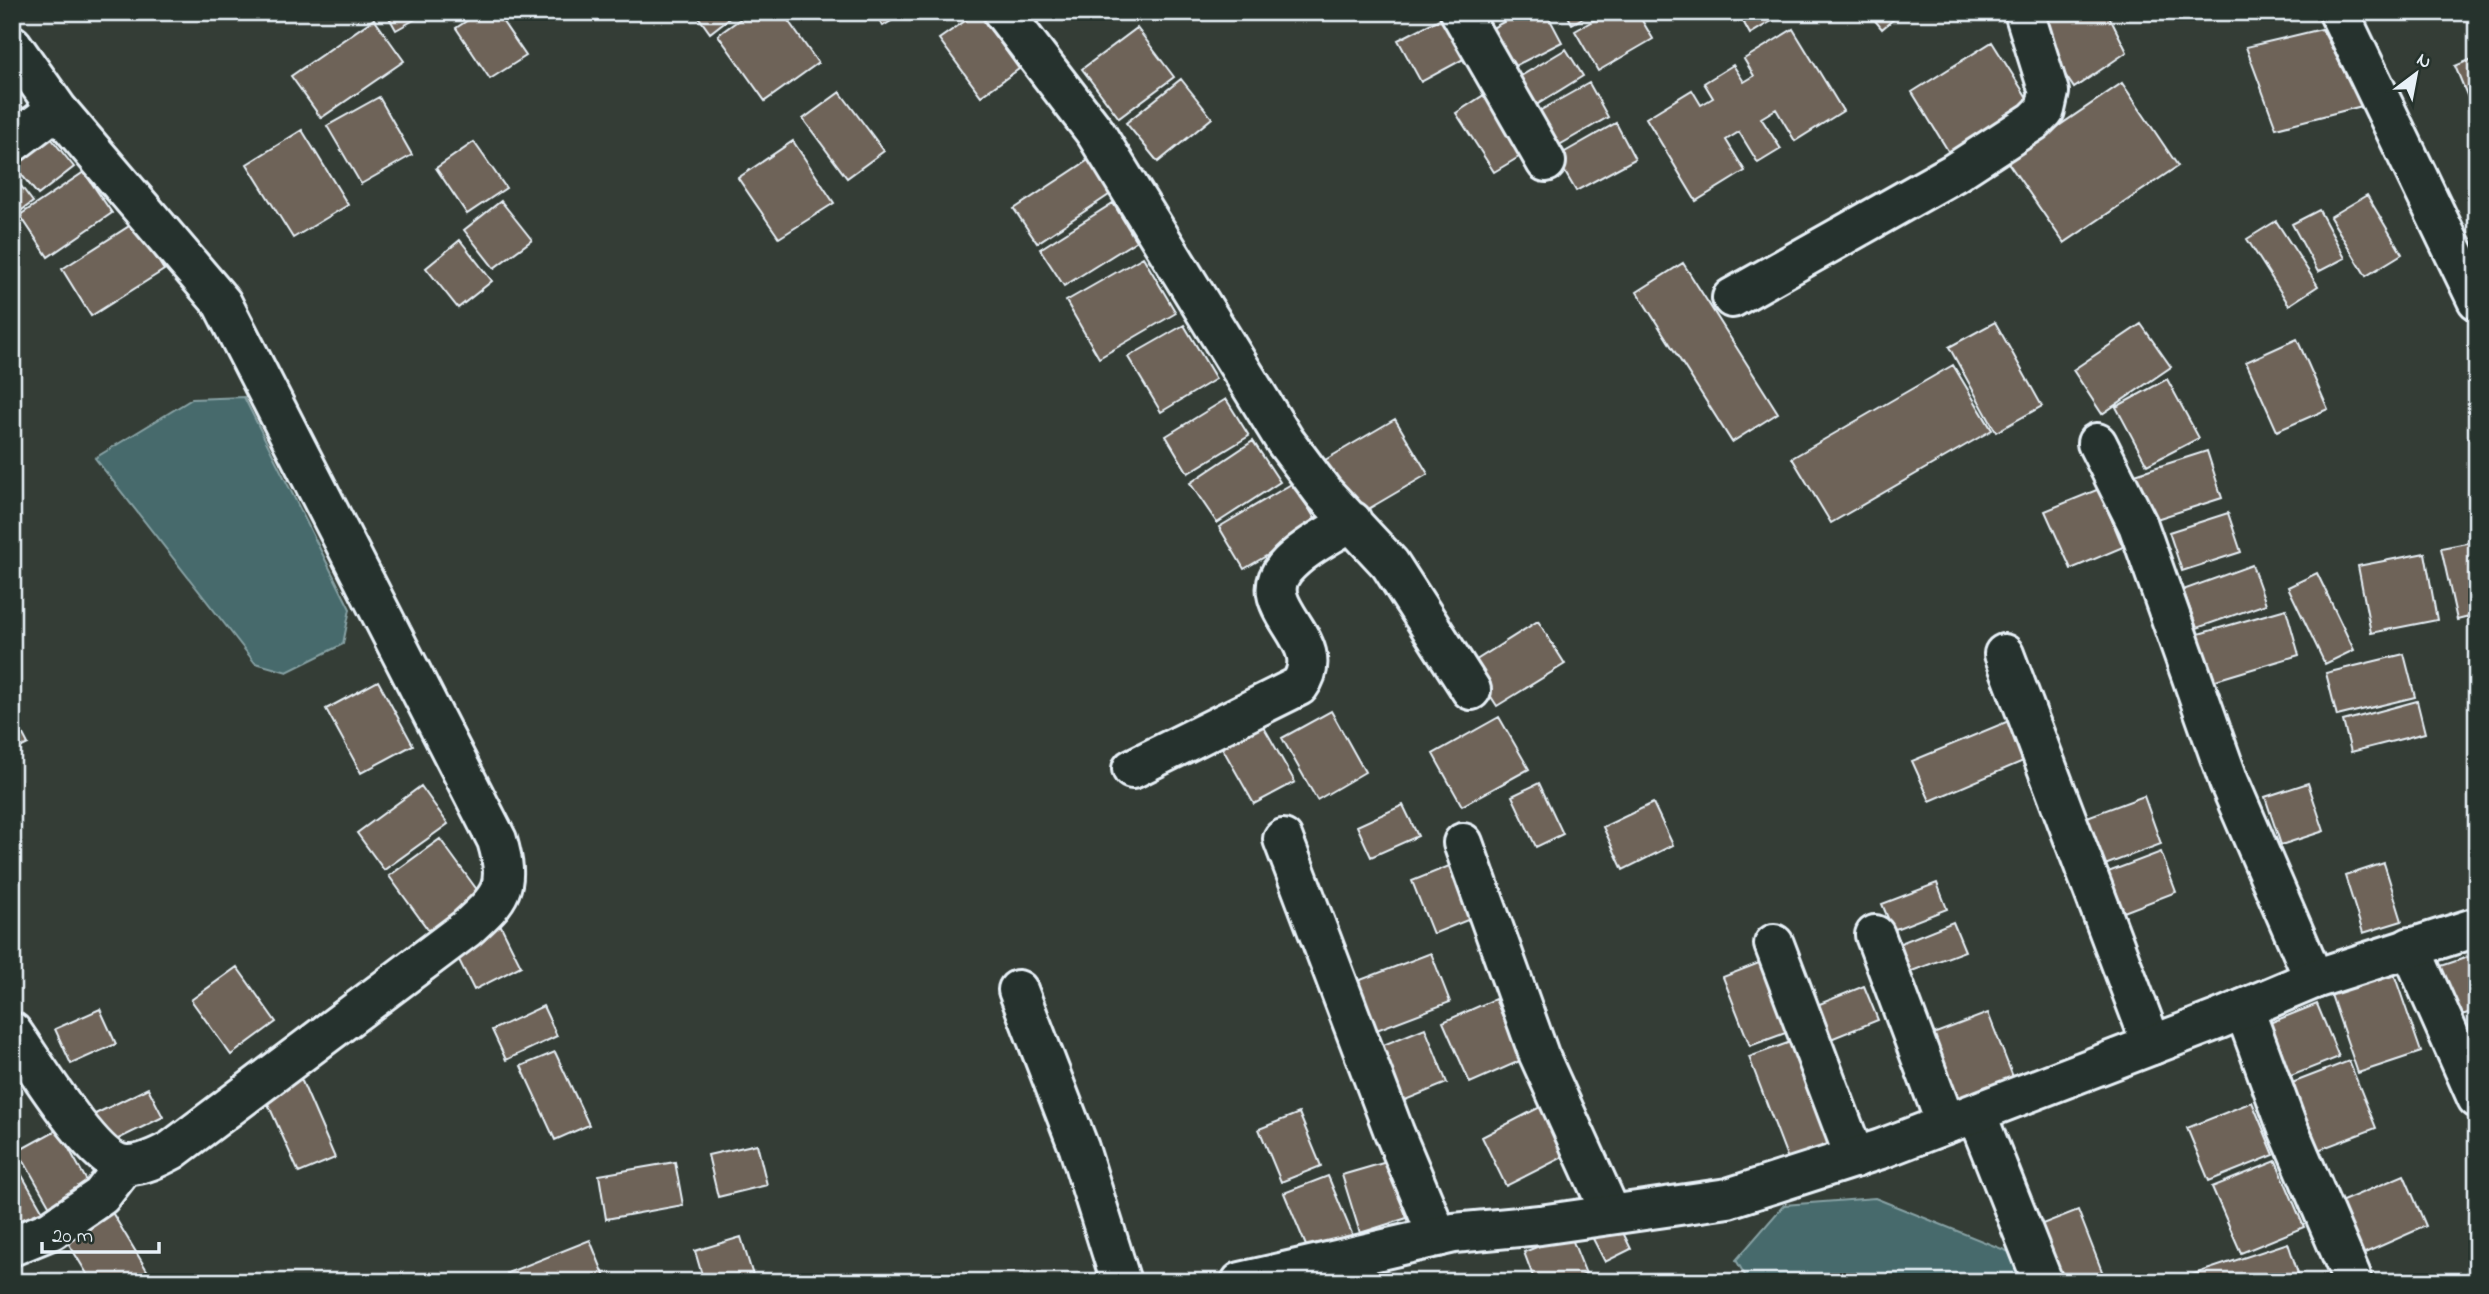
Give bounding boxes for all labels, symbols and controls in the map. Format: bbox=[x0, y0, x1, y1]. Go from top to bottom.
north arrow bbox=[2380, 38, 2450, 108]
text: N bbox=[2411, 47, 2436, 77]
scale bar bbox=[42, 1210, 159, 1254]
text: 20 m bbox=[52, 1222, 93, 1252]

